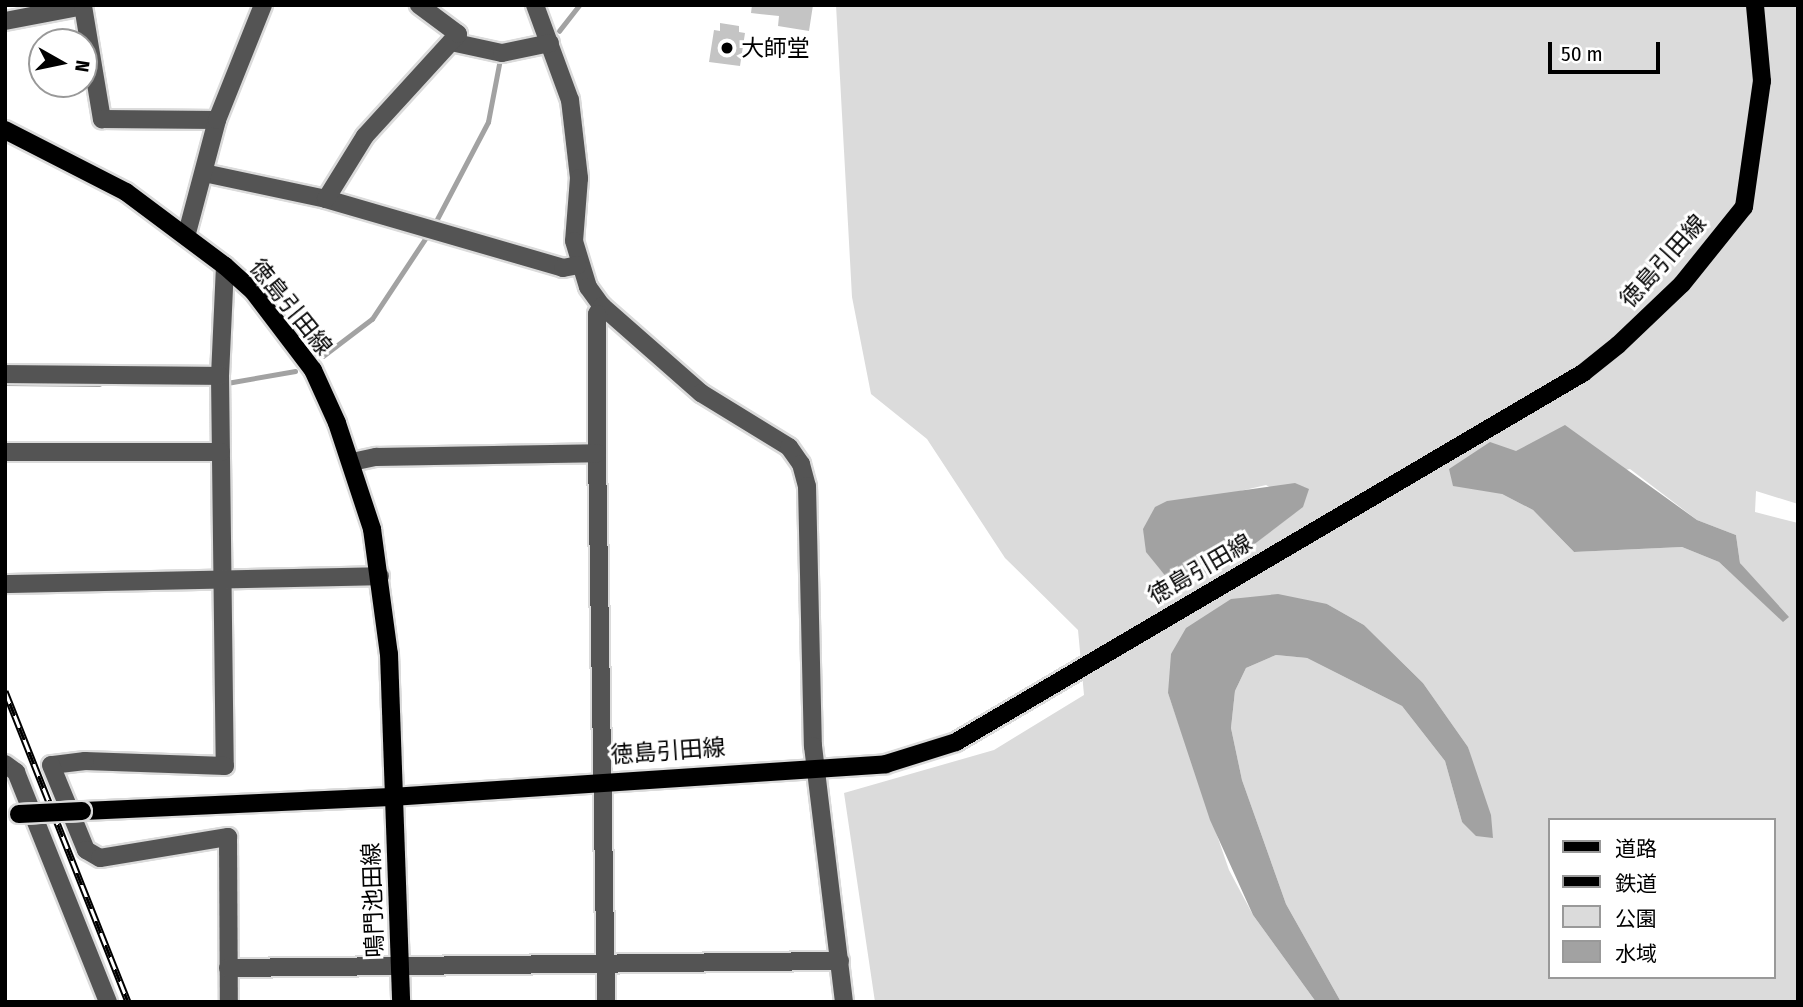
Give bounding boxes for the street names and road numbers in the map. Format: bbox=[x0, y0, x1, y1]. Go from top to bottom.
street label: 徳島引田線 bbox=[1614, 209, 1712, 313]
street label: 徳島引田線 bbox=[244, 254, 338, 360]
street label: 徳島引田線 bbox=[1143, 528, 1257, 610]
street label: 徳島引田線 bbox=[610, 733, 726, 769]
street label: 鳴門池田線 bbox=[357, 842, 389, 958]

